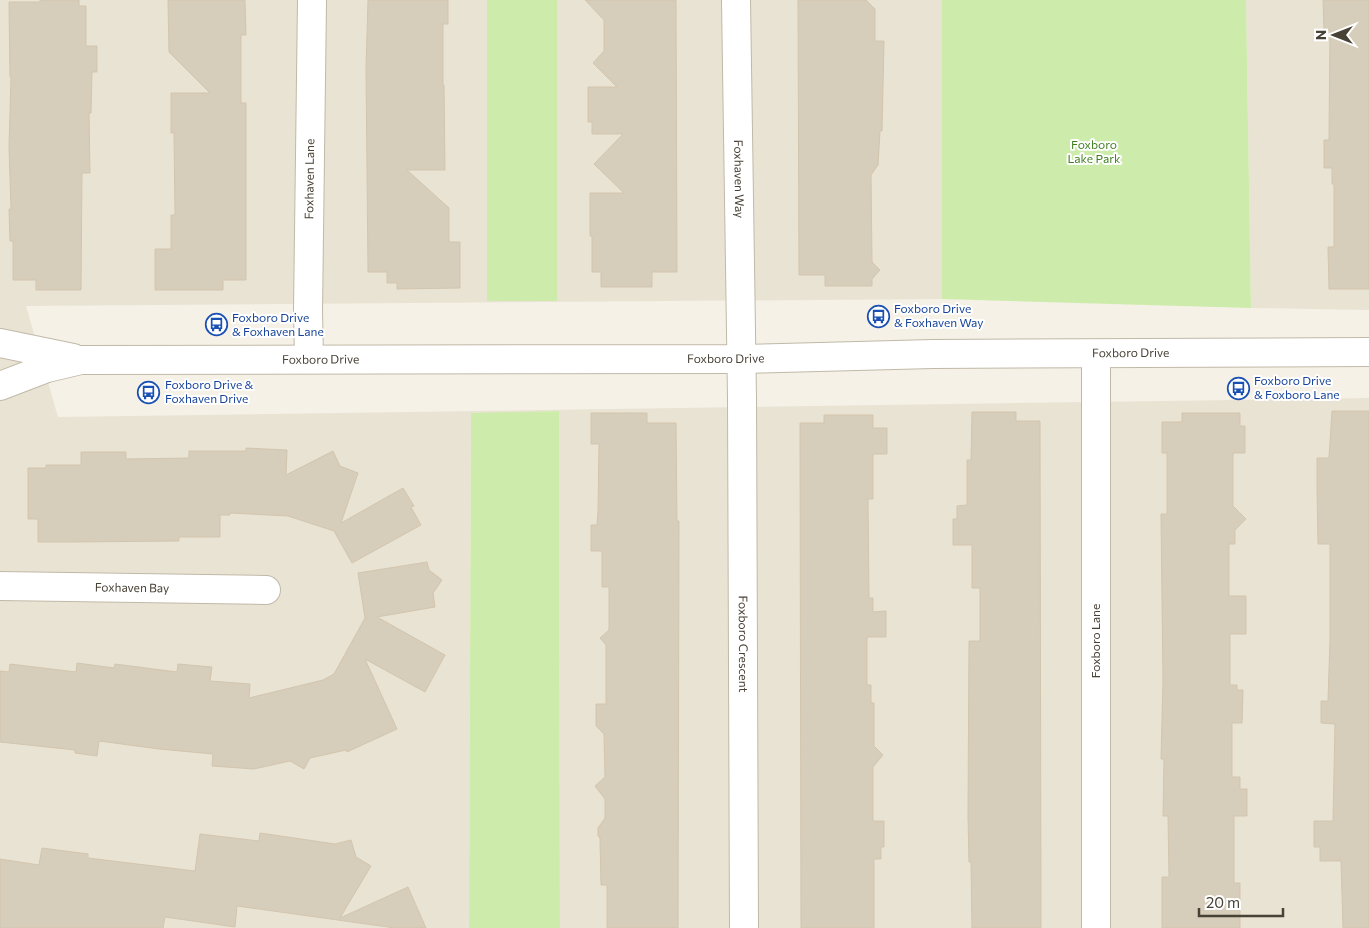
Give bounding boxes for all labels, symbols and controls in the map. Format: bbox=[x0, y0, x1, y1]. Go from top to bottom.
north arrow bbox=[1309, 10, 1359, 60]
text: N bbox=[1312, 30, 1329, 40]
park label: Foxboro Lake Park bbox=[1067, 137, 1121, 165]
street label: Foxhaven Lane bbox=[301, 138, 316, 220]
street label: Foxhaven Way bbox=[732, 140, 747, 218]
place label: Foxboro Drive & Foxhaven Way bbox=[894, 301, 983, 329]
bus stop icon: Foxboro Drive & Foxhaven Way bbox=[866, 304, 890, 328]
place label: Foxboro Drive & Foxhaven Lane bbox=[232, 310, 324, 338]
bus stop icon: Foxboro Drive & Foxhaven Lane bbox=[204, 313, 228, 337]
street label: Foxboro Drive bbox=[1092, 345, 1169, 359]
street label: Foxboro Drive bbox=[687, 350, 765, 365]
street label: Foxboro Drive bbox=[282, 352, 359, 366]
place label: Foxboro Drive & Foxboro Lane bbox=[1254, 373, 1340, 401]
bus stop icon: Foxboro Drive & Foxboro Lane bbox=[1226, 376, 1250, 400]
place label: Foxboro Drive & Foxhaven Drive bbox=[165, 377, 254, 405]
bus stop icon: Foxboro Drive & Foxhaven Drive bbox=[137, 380, 161, 404]
street label: Foxhaven Bay bbox=[95, 579, 169, 595]
street label: Foxboro Crescent bbox=[737, 595, 751, 693]
street label: Foxboro Lane bbox=[1088, 604, 1102, 678]
scale bar bbox=[1199, 886, 1283, 918]
text: 20 m bbox=[1206, 893, 1240, 911]

